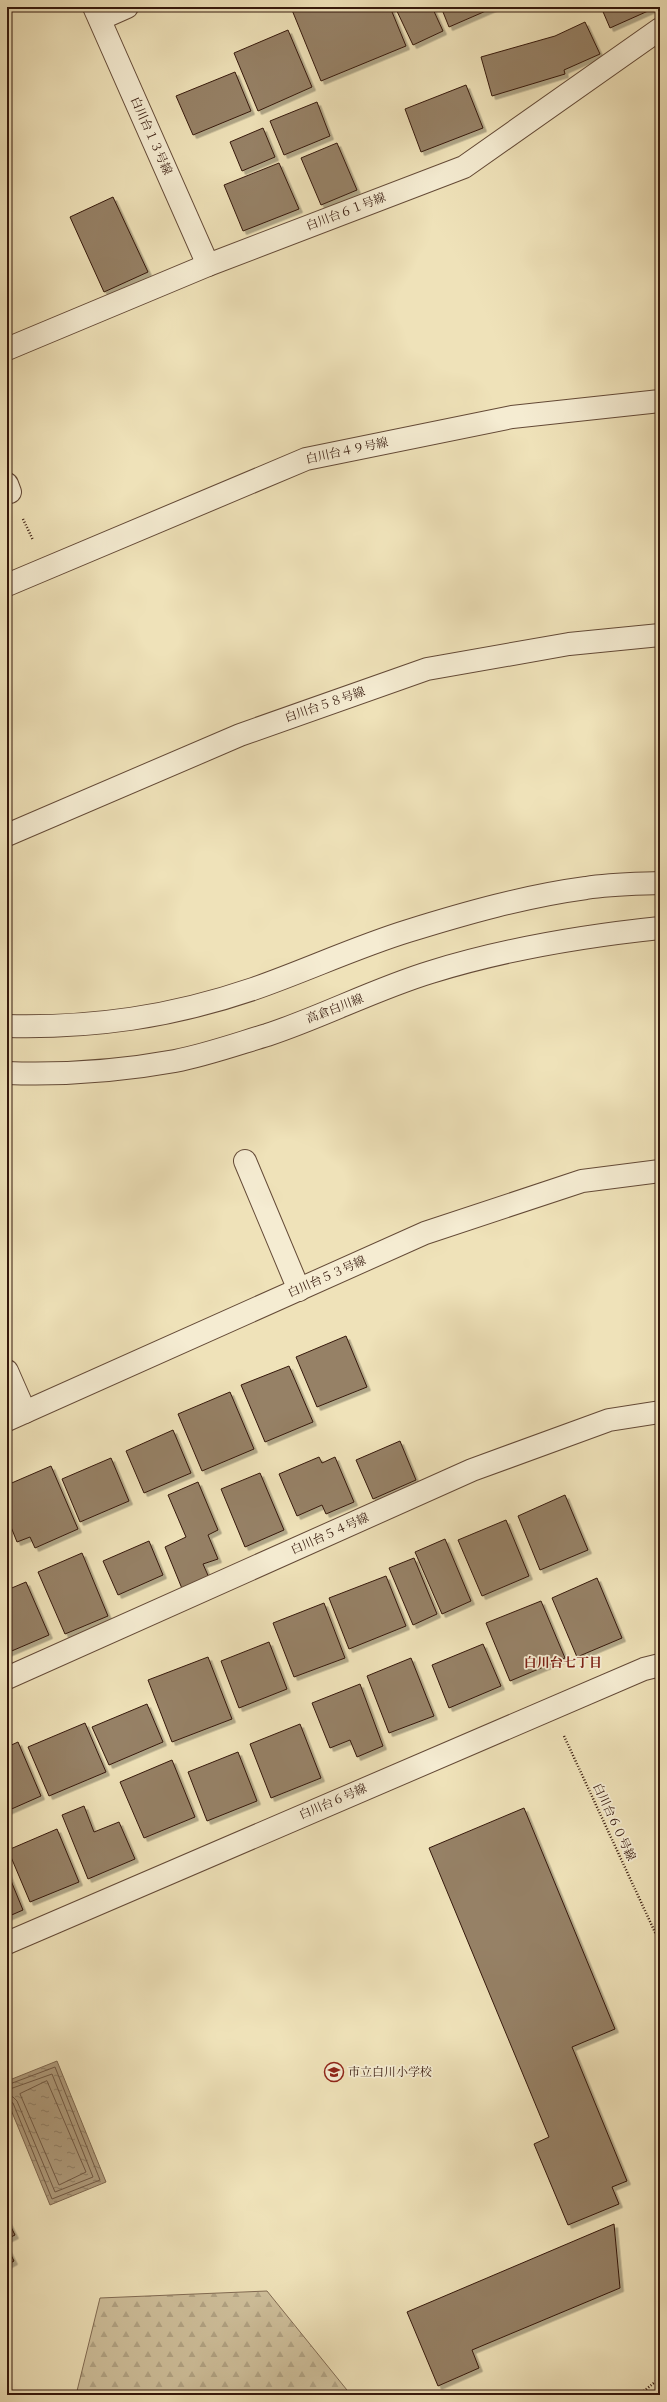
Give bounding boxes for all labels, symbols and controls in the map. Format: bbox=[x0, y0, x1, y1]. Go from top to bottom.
street label: 白川台１３号線 bbox=[127, 95, 175, 177]
street label: 白川台６１号線 bbox=[304, 190, 388, 234]
street label: 白川台４９号線 bbox=[304, 435, 390, 467]
street label: 白川台５８号線 bbox=[283, 684, 367, 726]
street label: 高倉白川線 bbox=[304, 991, 366, 1027]
street label: 白川台５３号線 bbox=[286, 1253, 368, 1301]
street label: 白川台５４号線 bbox=[289, 1510, 371, 1558]
district label: 白川台七丁目 bbox=[524, 1655, 602, 1671]
street label: 白川台６号線 bbox=[297, 1781, 369, 1823]
street label: 白川台６０号線 bbox=[589, 1781, 639, 1863]
school or university icon: 市立白川小学校 bbox=[323, 2061, 345, 2083]
place label: 市立白川小学校 bbox=[348, 2065, 432, 2080]

